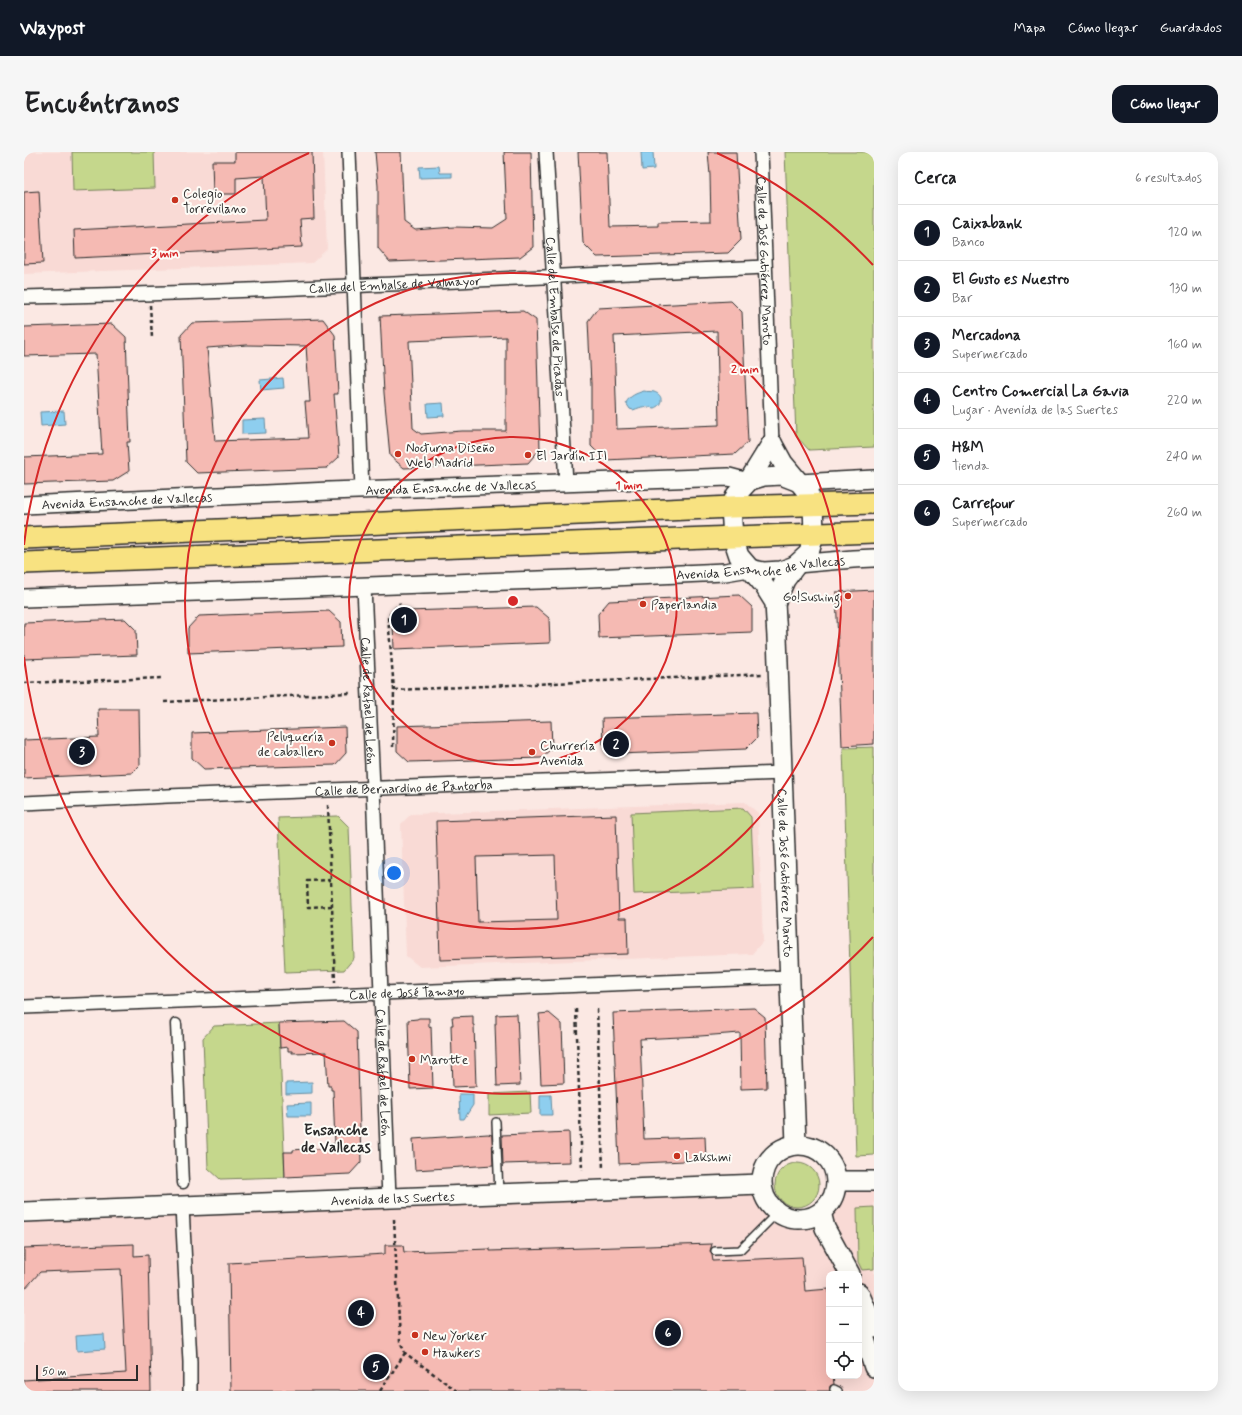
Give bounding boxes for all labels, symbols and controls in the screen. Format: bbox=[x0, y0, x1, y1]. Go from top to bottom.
text: Waypost bbox=[20, 16, 85, 41]
text: Mapa bbox=[1014, 19, 1046, 37]
text: Cómo llegar bbox=[1068, 19, 1138, 37]
text: Guardados bbox=[1160, 19, 1222, 37]
button: Cómo llegar bbox=[1112, 85, 1218, 123]
text: Encuéntranos bbox=[24, 86, 180, 123]
text: Cerca bbox=[914, 167, 957, 189]
text: 6 resultados bbox=[1135, 170, 1202, 187]
street label: Calle de José Gutiérrez Maroto bbox=[752, 176, 775, 346]
place label: Colegio Torrevilano bbox=[183, 186, 246, 218]
marker: Colegio Torrevilano bbox=[170, 195, 180, 205]
text: Caixabank bbox=[952, 214, 1022, 234]
text: 1 bbox=[924, 224, 930, 241]
text: 120 m bbox=[1168, 224, 1202, 241]
text: Banco bbox=[952, 234, 985, 251]
street label: Calle del Embalse de Picadas bbox=[541, 236, 568, 397]
text: 3 min bbox=[151, 246, 179, 262]
text: El Gusto es Nuestro bbox=[952, 270, 1069, 290]
street label: Calle del Embalse de Valmayor bbox=[308, 273, 482, 298]
text: 2 bbox=[924, 280, 930, 297]
text: 130 m bbox=[1169, 280, 1202, 297]
text: Bar bbox=[952, 290, 972, 307]
text: Mercadona bbox=[952, 326, 1021, 346]
text: 3 bbox=[924, 336, 930, 353]
text: 160 m bbox=[1167, 336, 1202, 353]
text: Supermercado bbox=[952, 346, 1028, 363]
text: 2 min bbox=[731, 362, 759, 378]
text: Centro Comercial La Gavia bbox=[952, 382, 1129, 402]
text: 4 bbox=[923, 392, 931, 409]
text: 220 m bbox=[1167, 392, 1202, 409]
text: Lugar · Avenida de las Suertes bbox=[952, 402, 1118, 419]
text: H&M bbox=[952, 438, 984, 458]
place label: Nocturna Diseño Web Madrid bbox=[406, 440, 495, 472]
place label: El Jardín III bbox=[536, 448, 607, 465]
text: 5 bbox=[923, 448, 931, 465]
text: 240 m bbox=[1166, 448, 1202, 465]
marker: Nocturna Diseño Web Madrid bbox=[393, 449, 403, 459]
marker: El Jardín III bbox=[523, 450, 533, 460]
text: Tienda bbox=[952, 458, 989, 475]
street label: Avenida Ensanche de Vallecas bbox=[365, 477, 536, 500]
text: 1 min bbox=[615, 478, 643, 494]
street label: Avenida Ensanche de Vallecas bbox=[41, 489, 213, 514]
text: Carrefour bbox=[952, 494, 1015, 514]
text: 6 bbox=[924, 504, 930, 521]
text: 260 m bbox=[1167, 504, 1202, 521]
text: Supermercado bbox=[952, 514, 1028, 531]
street label: Avenida Ensanche de Vallecas bbox=[676, 553, 846, 584]
place label: Go!Sushing bbox=[783, 589, 840, 608]
marker: Go!Sushing bbox=[843, 591, 853, 601]
centre of rings bbox=[506, 594, 520, 608]
place label: Paperlandia bbox=[651, 597, 717, 614]
marker: Paperlandia bbox=[638, 599, 648, 609]
pin: 1 bbox=[391, 605, 417, 635]
street label: Calle de Rafael de León bbox=[356, 637, 379, 765]
place label: Peluquería de caballero bbox=[258, 729, 324, 761]
pin: 2 bbox=[603, 729, 629, 759]
pin: 3 bbox=[69, 737, 95, 767]
marker: Peluquería de caballero bbox=[327, 738, 337, 748]
place label: Churrería Avenida bbox=[540, 738, 596, 770]
marker: Churrería Avenida bbox=[527, 747, 537, 757]
street label: Calle de Bernardino de Pantorba bbox=[314, 777, 493, 800]
street label: Calle de José Gutiérrez Maroto bbox=[773, 788, 796, 958]
your location bbox=[384, 863, 404, 883]
street label: Calle de José Tamayo bbox=[349, 983, 465, 1004]
street label: Calle de Rafael de León bbox=[372, 1009, 394, 1137]
place label: Marotte bbox=[420, 1052, 468, 1069]
marker: Marotte bbox=[407, 1054, 417, 1064]
district label: Ensanche de Vallecas bbox=[301, 1121, 371, 1158]
place label: Lakshmi bbox=[685, 1149, 731, 1166]
marker: Lakshmi bbox=[672, 1151, 682, 1161]
street label: Avenida de las Suertes bbox=[330, 1189, 455, 1210]
map controls bbox=[826, 1271, 862, 1379]
button: + bbox=[826, 1271, 862, 1307]
pin: 4 bbox=[348, 1298, 374, 1328]
button: − bbox=[826, 1307, 862, 1343]
pin: 6 bbox=[655, 1318, 681, 1348]
place label: New Yorker bbox=[423, 1328, 487, 1345]
marker: New Yorker bbox=[410, 1330, 420, 1340]
button: locate bbox=[826, 1343, 862, 1379]
place label: Hawkers bbox=[433, 1345, 480, 1362]
marker: Hawkers bbox=[420, 1347, 430, 1357]
pin: 5 bbox=[363, 1352, 389, 1382]
scale bar bbox=[36, 1363, 138, 1382]
text: 50 m bbox=[42, 1365, 67, 1379]

